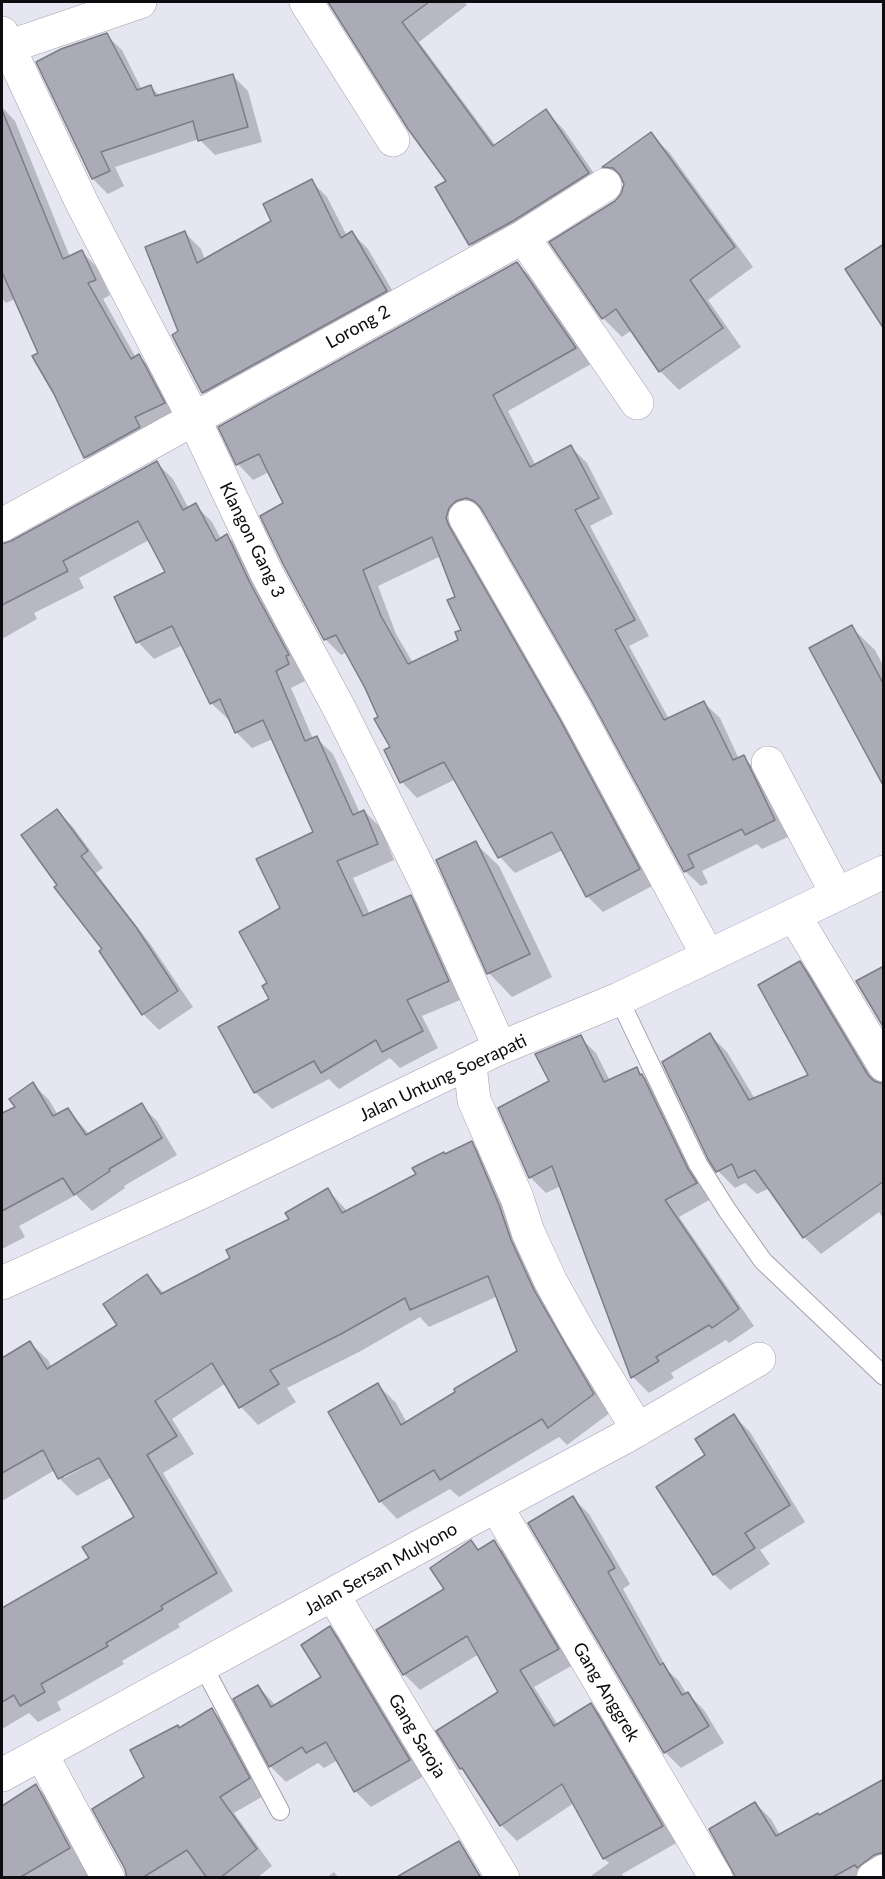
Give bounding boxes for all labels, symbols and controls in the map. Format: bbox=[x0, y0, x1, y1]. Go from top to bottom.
street label: Lorong 2 bbox=[322, 301, 394, 353]
street label: Klangon Gang 3 bbox=[215, 479, 289, 601]
street label: Jalan Untung Soerapati bbox=[356, 1030, 530, 1126]
street label: Jalan Sersan Mulyono bbox=[301, 1518, 461, 1620]
street label: Gang Anggrek bbox=[568, 1639, 644, 1745]
street label: Gang Saroja bbox=[383, 1690, 451, 1782]

